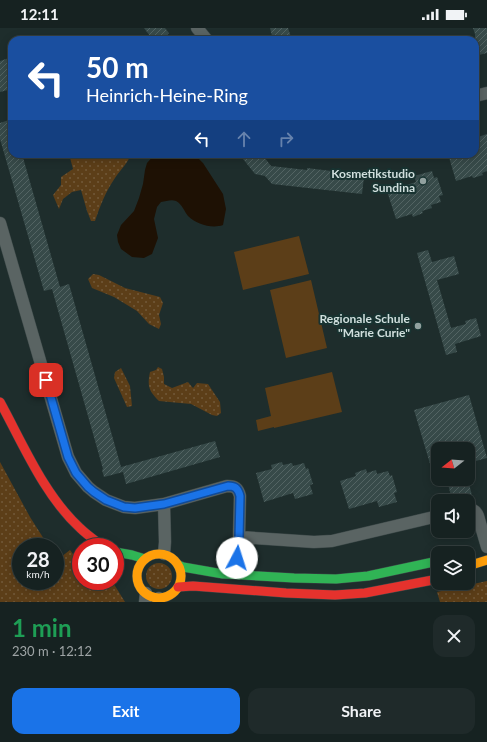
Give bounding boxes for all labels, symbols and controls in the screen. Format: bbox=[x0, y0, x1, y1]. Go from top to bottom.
text: 12:11 bbox=[20, 5, 59, 23]
text: 50 m bbox=[86, 50, 149, 84]
icon: left bbox=[20, 52, 72, 104]
text: Heinrich-Heine-Ring bbox=[86, 84, 248, 106]
icon: left bbox=[191, 128, 213, 150]
icon: ahead bbox=[233, 128, 255, 150]
icon: right bbox=[275, 128, 297, 150]
place label: Kosmetikstudio Sundina bbox=[331, 166, 415, 195]
marker: Kosmetikstudio Sundina bbox=[418, 176, 428, 186]
place label: Regionale Schule "Marie Curie" bbox=[320, 311, 411, 340]
marker: Regionale Schule "Marie Curie" bbox=[413, 321, 423, 331]
pin bbox=[29, 363, 63, 397]
icon: arrive bbox=[35, 369, 57, 391]
north arrow bbox=[431, 442, 475, 486]
map controls bbox=[431, 442, 475, 590]
button: sound bbox=[431, 494, 475, 538]
position arrow bbox=[216, 537, 258, 579]
speed limit sign: 30 bbox=[72, 538, 124, 590]
button: layers bbox=[431, 546, 475, 590]
text: 28 bbox=[26, 547, 50, 571]
text: km/h bbox=[26, 568, 50, 580]
text: 1 min bbox=[12, 613, 72, 642]
button: close bbox=[433, 615, 475, 657]
text: 230 m · 12:12 bbox=[12, 643, 92, 659]
button: Exit bbox=[12, 688, 240, 734]
button: Share bbox=[248, 688, 475, 734]

